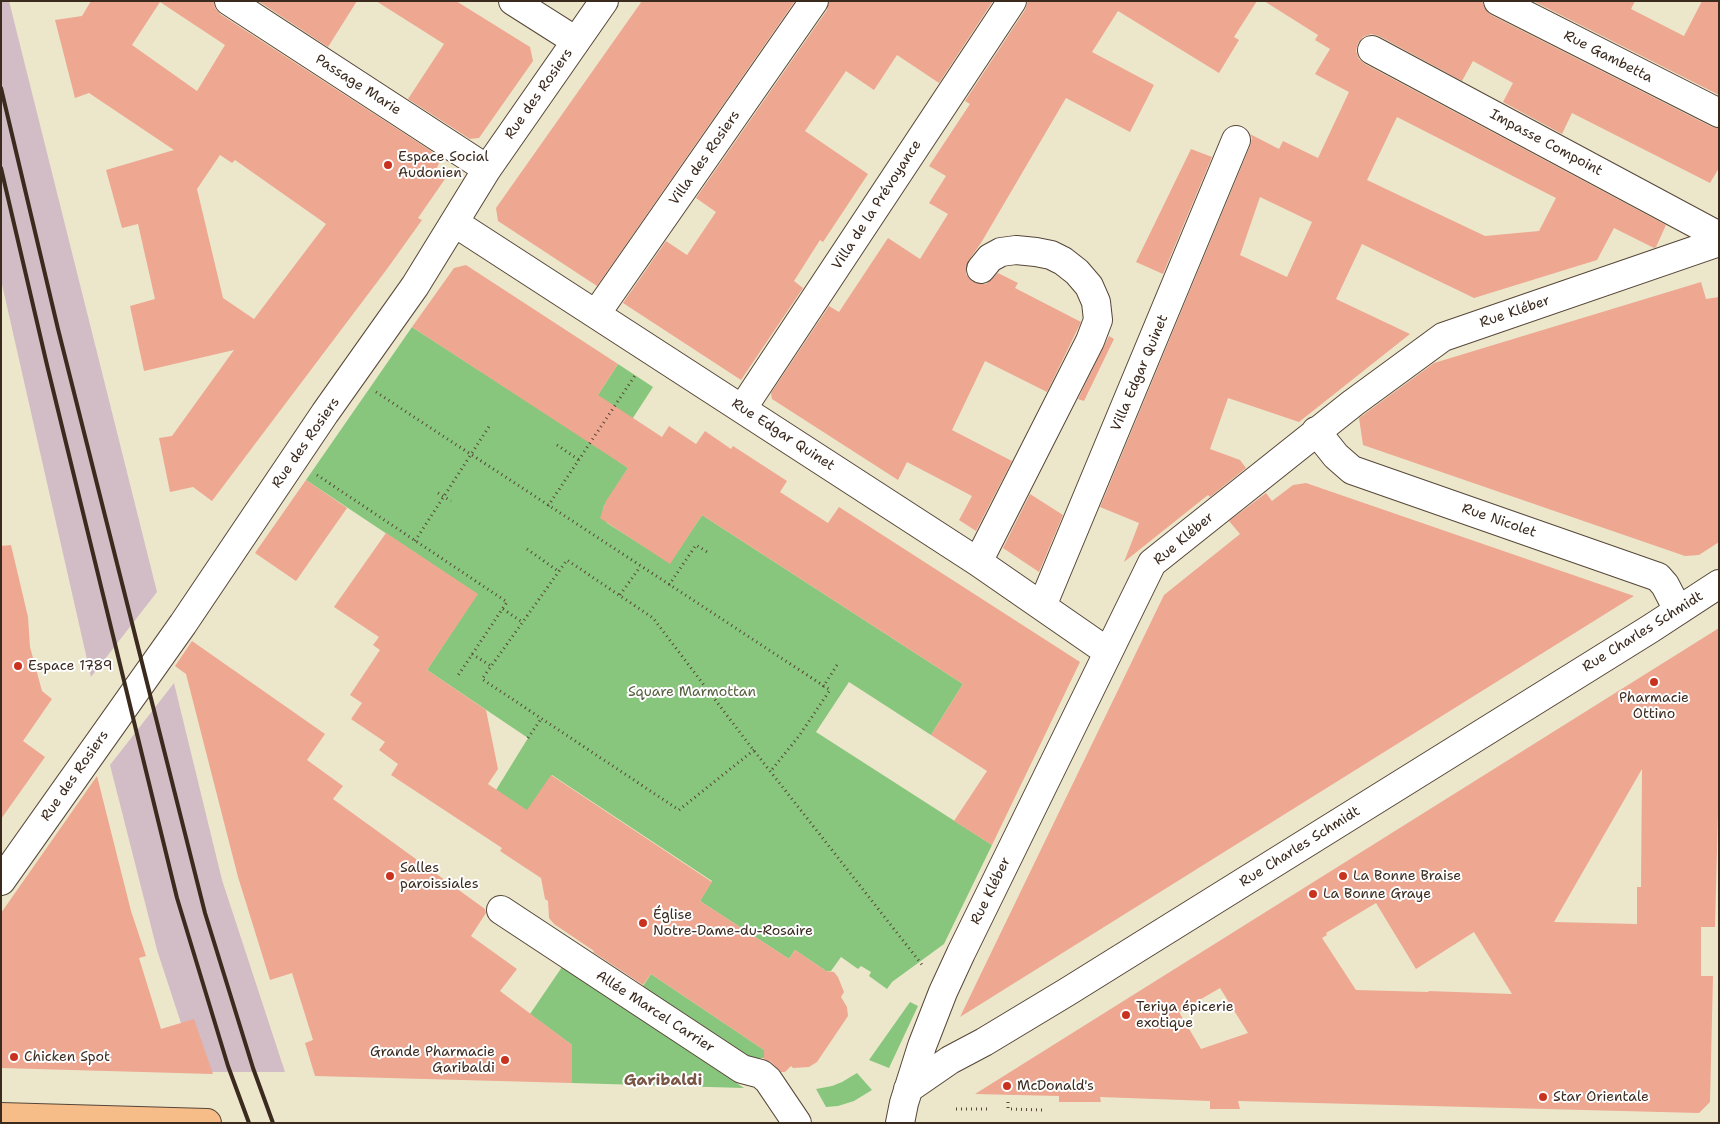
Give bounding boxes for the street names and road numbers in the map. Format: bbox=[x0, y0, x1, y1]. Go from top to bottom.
street label: Rue Gambetta bbox=[1561, 27, 1655, 87]
street label: Rue des Rosiers bbox=[502, 45, 576, 143]
street label: Passage Marie bbox=[312, 51, 404, 119]
street label: Impasse Compoint bbox=[1487, 106, 1605, 180]
street label: Villa des Rosiers bbox=[666, 107, 744, 209]
street label: Villa de la Prévoyance bbox=[829, 137, 925, 273]
street label: Rue Kléber bbox=[1478, 292, 1552, 332]
street label: Villa Edgar Quinet bbox=[1108, 312, 1172, 434]
street label: Rue des Rosiers bbox=[269, 394, 343, 492]
street label: Rue Edgar Quinet bbox=[728, 395, 838, 475]
street label: Rue Nicolet bbox=[1460, 500, 1538, 542]
street label: Rue Kléber bbox=[1151, 509, 1217, 569]
street label: Rue Charles Schmidt bbox=[1580, 588, 1706, 676]
street label: Rue des Rosiers bbox=[38, 727, 112, 825]
street label: Rue Charles Schmidt bbox=[1237, 803, 1363, 891]
street label: Rue Kléber bbox=[967, 854, 1015, 928]
street label: Allée Marcel Carrier bbox=[593, 967, 717, 1057]

